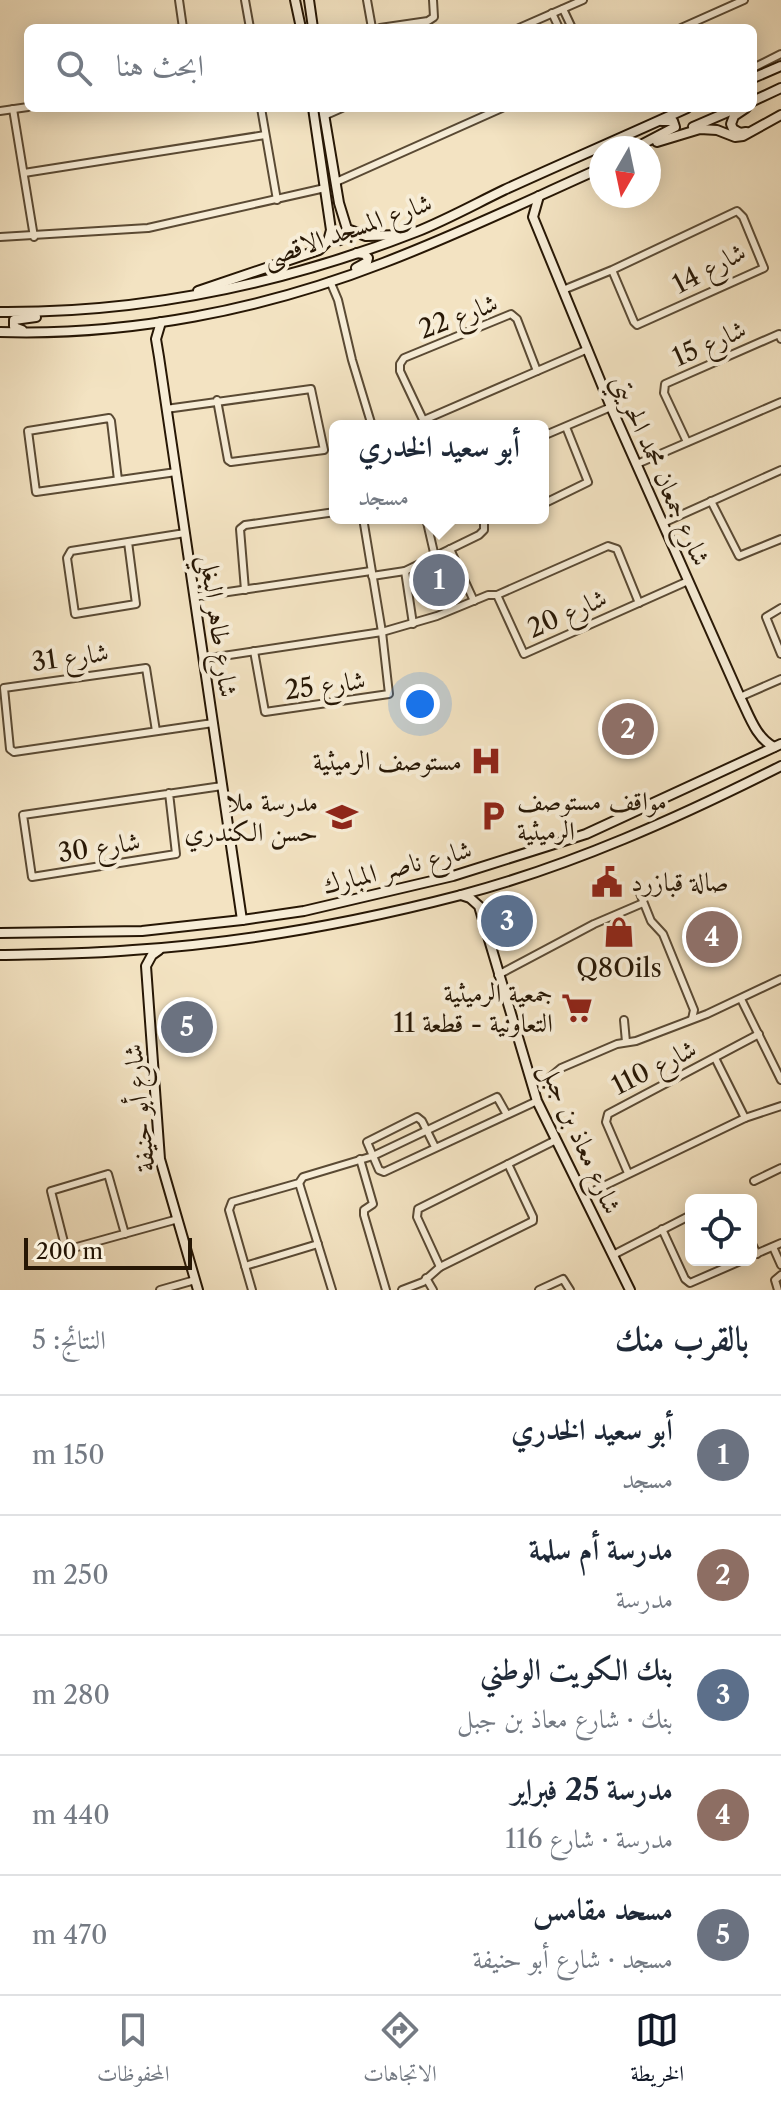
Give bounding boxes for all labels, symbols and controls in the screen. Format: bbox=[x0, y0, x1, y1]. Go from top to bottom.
search box bbox=[24, 24, 757, 112]
icon: search bbox=[52, 46, 96, 90]
text: ابحث هنا bbox=[116, 47, 204, 84]
north arrow bbox=[589, 136, 661, 208]
street label: شارع المسجد الاقصى bbox=[258, 186, 438, 280]
street label: شارع 14 bbox=[667, 236, 754, 306]
street label: شارع 22 bbox=[414, 286, 504, 351]
street label: شارع 15 bbox=[667, 313, 753, 379]
street label: شارع جمعان محمد الحريتي bbox=[598, 369, 718, 573]
popup bbox=[329, 420, 549, 524]
text: أبو سعيد الخدري bbox=[358, 428, 520, 465]
text: مسجد bbox=[358, 480, 409, 512]
pin: 1 bbox=[413, 550, 465, 610]
street label: شارع طاهر البغلي bbox=[184, 553, 245, 701]
street label: شارع 20 bbox=[522, 581, 614, 650]
street label: شارع 31 bbox=[29, 636, 111, 684]
street label: شارع 25 bbox=[283, 664, 368, 712]
your location bbox=[400, 684, 440, 724]
pin: 2 bbox=[602, 699, 654, 759]
hospital icon: مستوصف الرميثية bbox=[469, 744, 503, 778]
place label: مستوصف الرميثية bbox=[313, 745, 462, 778]
place label: مواقف مستوصف الرميثية bbox=[517, 785, 667, 847]
place label: مدرسة ملا حسن الكندري bbox=[184, 786, 318, 853]
parking icon: مواقف مستوصف الرميثية bbox=[476, 799, 510, 833]
school or university icon: مدرسة ملا حسن الكندري bbox=[325, 800, 359, 834]
street label: شارع 30 bbox=[56, 825, 143, 875]
street label: شارع ناصر المبارك bbox=[319, 833, 476, 907]
public building icon: صالة قبازرد bbox=[590, 865, 624, 899]
place label: صالة قبازرد bbox=[631, 866, 729, 898]
pin: 3 bbox=[481, 891, 533, 951]
pin: 4 bbox=[686, 907, 738, 967]
shop icon: Q8Oils bbox=[602, 915, 636, 949]
place label: Q8Oils bbox=[576, 952, 662, 984]
place label: جمعية الرميثية التعاونية - قطعة 11 bbox=[393, 977, 553, 1039]
supermarket icon: جمعية الرميثية التعاونية - قطعة 11 bbox=[560, 991, 594, 1025]
pin: 5 bbox=[161, 997, 213, 1057]
street label: شارع 110 bbox=[606, 1032, 704, 1107]
street label: شارع أبو حنيفة bbox=[115, 1042, 168, 1174]
street label: شارع معاذ بن جبل bbox=[528, 1057, 629, 1221]
map controls bbox=[685, 1194, 757, 1266]
button: locate bbox=[685, 1194, 757, 1266]
scale bar bbox=[24, 1234, 192, 1270]
text: 200 m bbox=[36, 1238, 103, 1265]
text: بالقرب منك bbox=[615, 1317, 749, 1359]
text: النتائج: 5 bbox=[32, 1324, 106, 1356]
text: أبو سعيد الخدري bbox=[511, 1411, 673, 1448]
text: 150 m bbox=[32, 1439, 105, 1471]
text: 1 bbox=[717, 1439, 729, 1471]
text: مسجد bbox=[622, 1463, 673, 1495]
text: مدرسة أم سلمة bbox=[529, 1531, 673, 1568]
text: 250 m bbox=[32, 1559, 109, 1591]
text: 2 bbox=[715, 1559, 731, 1591]
text: مدرسة bbox=[616, 1583, 673, 1615]
text: بنك الكويت الوطني bbox=[480, 1651, 673, 1688]
text: 280 m bbox=[32, 1679, 110, 1711]
text: 3 bbox=[716, 1679, 730, 1711]
text: بنك · شارع معاذ بن جبل bbox=[457, 1703, 673, 1735]
text: مدرسة 25 فبراير bbox=[511, 1771, 673, 1808]
text: 440 m bbox=[32, 1799, 110, 1831]
text: 4 bbox=[715, 1799, 731, 1831]
text: مدرسة · شارع 116 bbox=[505, 1823, 673, 1855]
text: مسحد مقامس bbox=[533, 1891, 673, 1928]
text: 470 m bbox=[32, 1919, 107, 1951]
text: 5 bbox=[716, 1919, 730, 1951]
text: مسجد · شارع أبو حنيفة bbox=[472, 1943, 673, 1975]
tab: المحفوظات bbox=[97, 2008, 169, 2095]
tab: الاتجاهات bbox=[363, 2008, 437, 2095]
tab: الخريطة bbox=[631, 2008, 684, 2095]

